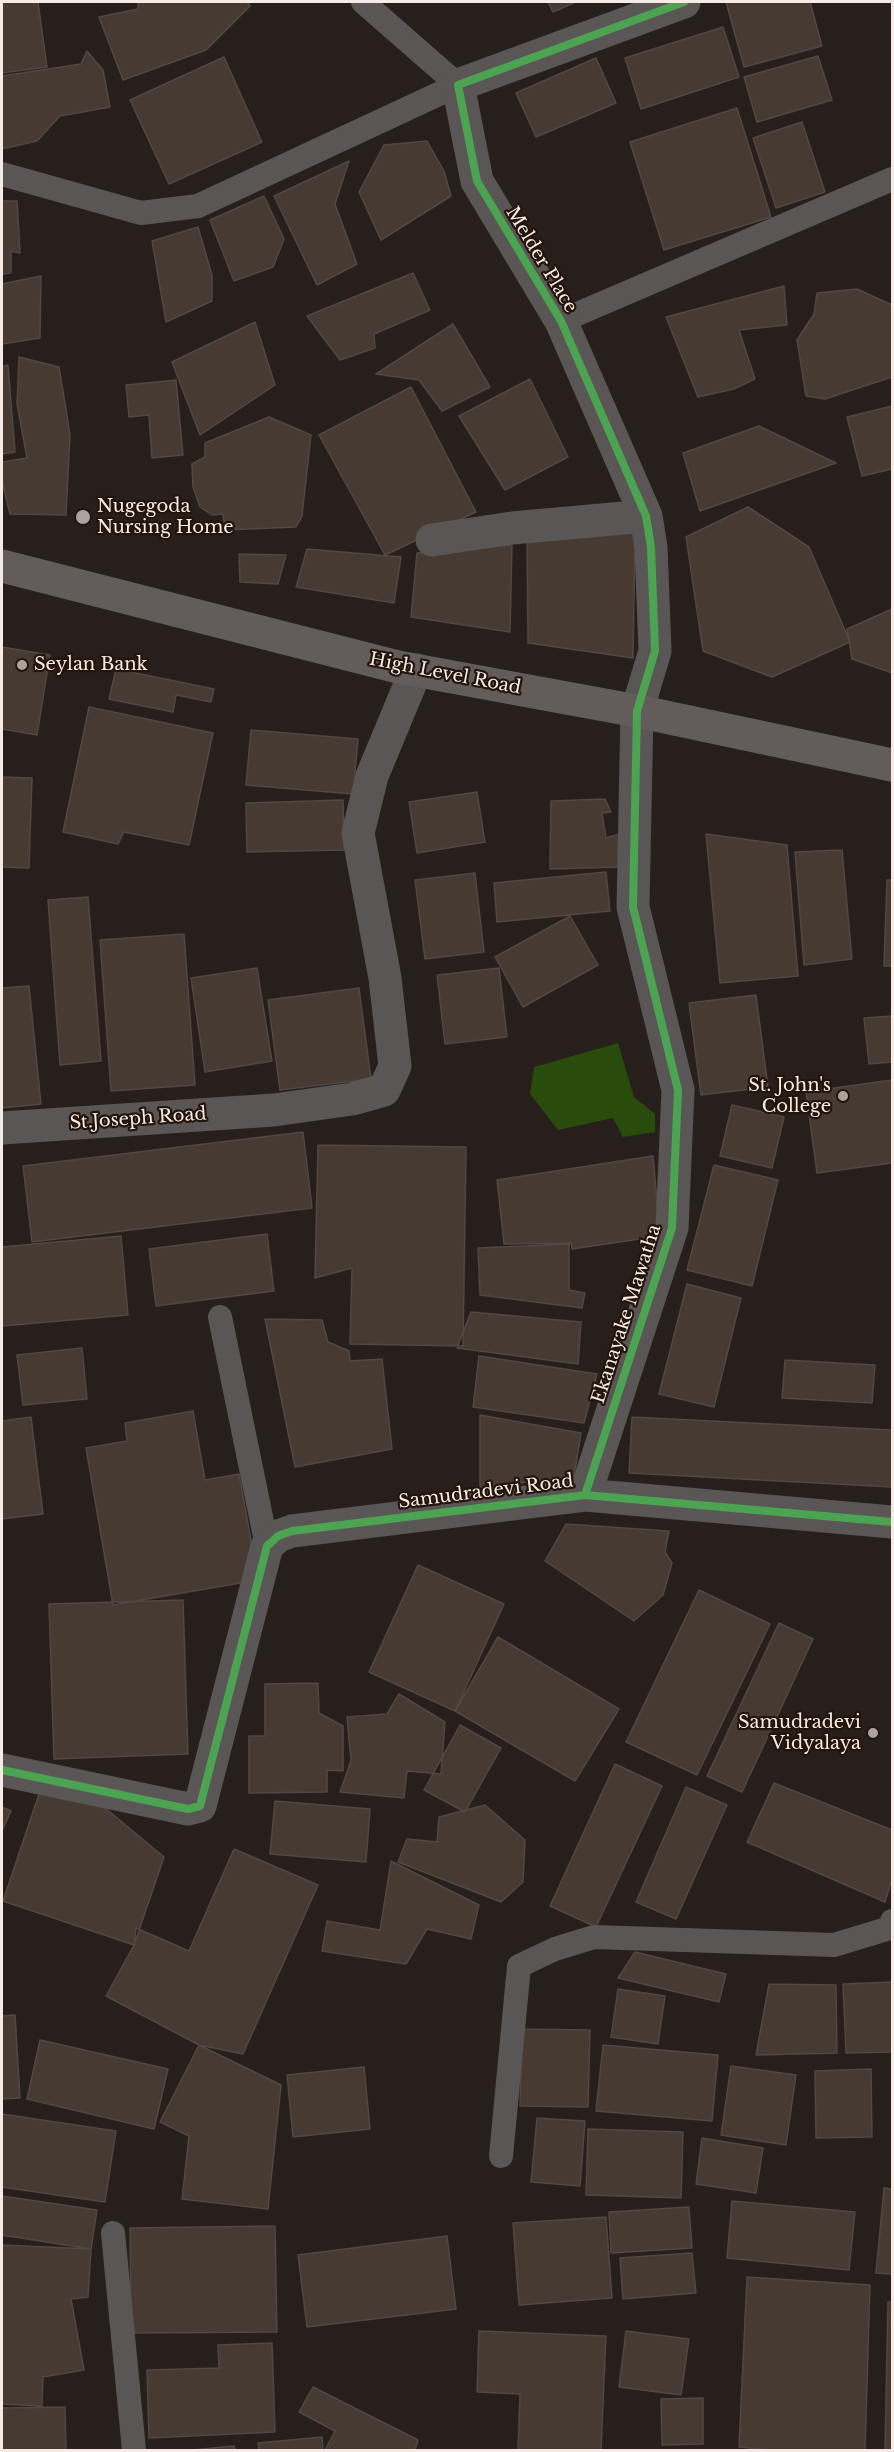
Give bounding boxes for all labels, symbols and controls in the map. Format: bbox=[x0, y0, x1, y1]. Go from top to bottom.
street label: Melder Place bbox=[501, 203, 581, 317]
place label: Nugegoda Nursing Home bbox=[97, 496, 234, 538]
marker: Nugegoda Nursing Home bbox=[74, 508, 92, 526]
street label: High Level Road bbox=[367, 649, 523, 699]
place label: Seylan Bank bbox=[34, 654, 148, 676]
marker: Seylan Bank bbox=[15, 658, 29, 672]
place label: St. John's College bbox=[748, 1075, 831, 1118]
marker: St. John's College bbox=[836, 1089, 850, 1103]
street label: St.Joseph Road bbox=[69, 1103, 207, 1135]
street label: Ekanayake Mawatha bbox=[588, 1222, 666, 1406]
street label: Samudradevi Road bbox=[397, 1471, 575, 1513]
place label: Samudradevi Vidyalaya bbox=[738, 1712, 861, 1754]
marker: Samudradevi Vidyalaya bbox=[866, 1726, 880, 1740]

